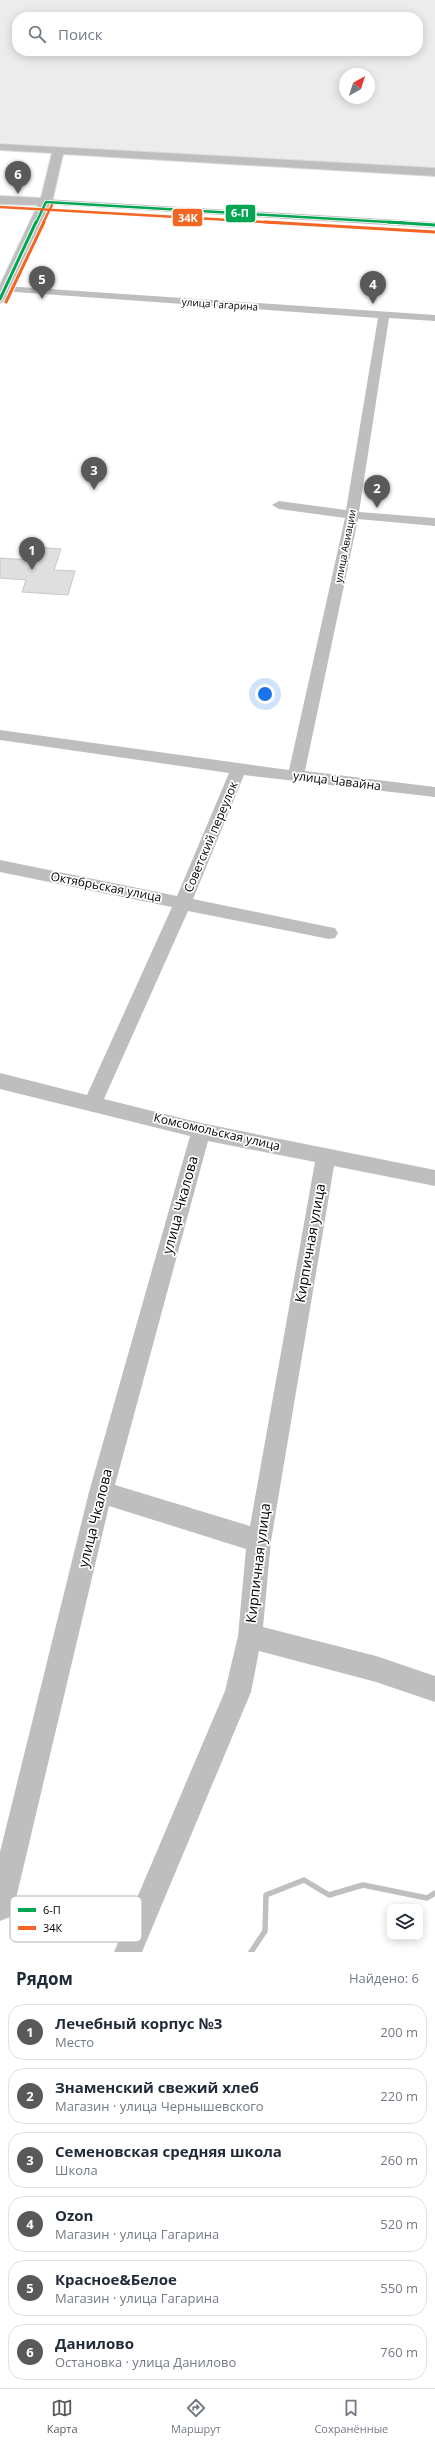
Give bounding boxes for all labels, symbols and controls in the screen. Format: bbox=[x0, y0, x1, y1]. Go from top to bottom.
search box bbox=[12, 12, 423, 56]
icon: search bbox=[26, 23, 48, 45]
text: Поиск bbox=[58, 24, 102, 44]
north arrow bbox=[339, 68, 375, 104]
pin: 6 bbox=[5, 161, 31, 194]
line badge: 6-П bbox=[225, 204, 256, 223]
text: 6-П bbox=[231, 205, 249, 220]
line badge: 34К bbox=[172, 208, 203, 227]
text: 34К bbox=[178, 210, 199, 225]
pin: 5 bbox=[29, 266, 55, 299]
pin: 4 bbox=[360, 271, 386, 304]
street label: улица Гагарина bbox=[181, 294, 259, 314]
pin: 3 bbox=[81, 457, 107, 490]
pin: 2 bbox=[364, 475, 390, 508]
street label: улица Авиации bbox=[331, 508, 359, 584]
pin: 1 bbox=[19, 537, 45, 570]
your location bbox=[255, 684, 275, 704]
street label: улица Чавайна bbox=[292, 767, 382, 794]
street label: Советский переулок bbox=[179, 778, 242, 895]
street label: Октябрьская улица bbox=[49, 867, 163, 906]
street label: Комсомольская улица bbox=[152, 1109, 282, 1154]
street label: улица Чкалова bbox=[157, 1154, 202, 1256]
street label: Кирпичная улица bbox=[290, 1182, 329, 1304]
street label: улица Чкалова bbox=[73, 1467, 116, 1569]
street label: Кирпичная улица bbox=[241, 1502, 274, 1624]
legend bbox=[10, 1896, 142, 1942]
text: 6-П bbox=[43, 1902, 61, 1917]
map controls bbox=[387, 1904, 423, 1940]
button: layers bbox=[387, 1904, 423, 1940]
text: 34К bbox=[43, 1920, 63, 1935]
text: Рядом bbox=[16, 1967, 73, 1990]
text: Найдено: 6 bbox=[349, 1969, 419, 1987]
text: Лечебный корпус №3 bbox=[55, 2013, 222, 2033]
text: 1 bbox=[26, 2023, 34, 2041]
text: 200 m bbox=[380, 2023, 418, 2041]
text: Место bbox=[55, 2033, 94, 2051]
text: Знаменский свежий хлеб bbox=[55, 2077, 259, 2097]
text: 2 bbox=[26, 2087, 34, 2105]
text: 220 m bbox=[380, 2087, 418, 2105]
text: Магазин · улица Чернышевского bbox=[55, 2097, 264, 2115]
text: Семеновская средняя школа bbox=[55, 2141, 282, 2161]
text: 3 bbox=[26, 2151, 34, 2169]
text: 260 m bbox=[380, 2151, 418, 2169]
text: Школа bbox=[55, 2161, 98, 2179]
text: Ozon bbox=[55, 2205, 93, 2225]
text: 4 bbox=[26, 2215, 34, 2233]
text: 520 m bbox=[380, 2215, 418, 2233]
text: Магазин · улица Гагарина bbox=[55, 2225, 219, 2243]
text: Красное&Белое bbox=[55, 2269, 177, 2289]
text: 5 bbox=[26, 2279, 34, 2297]
text: 550 m bbox=[380, 2279, 418, 2297]
text: Магазин · улица Гагарина bbox=[55, 2289, 219, 2307]
text: Данилово bbox=[55, 2333, 134, 2353]
text: 6 bbox=[26, 2343, 34, 2361]
text: 760 m bbox=[380, 2343, 418, 2361]
text: Остановка · улица Данилово bbox=[55, 2353, 236, 2371]
tab: Карта bbox=[47, 2397, 78, 2436]
tab: Маршрут bbox=[171, 2397, 221, 2436]
tab: Сохранённые bbox=[314, 2397, 388, 2436]

